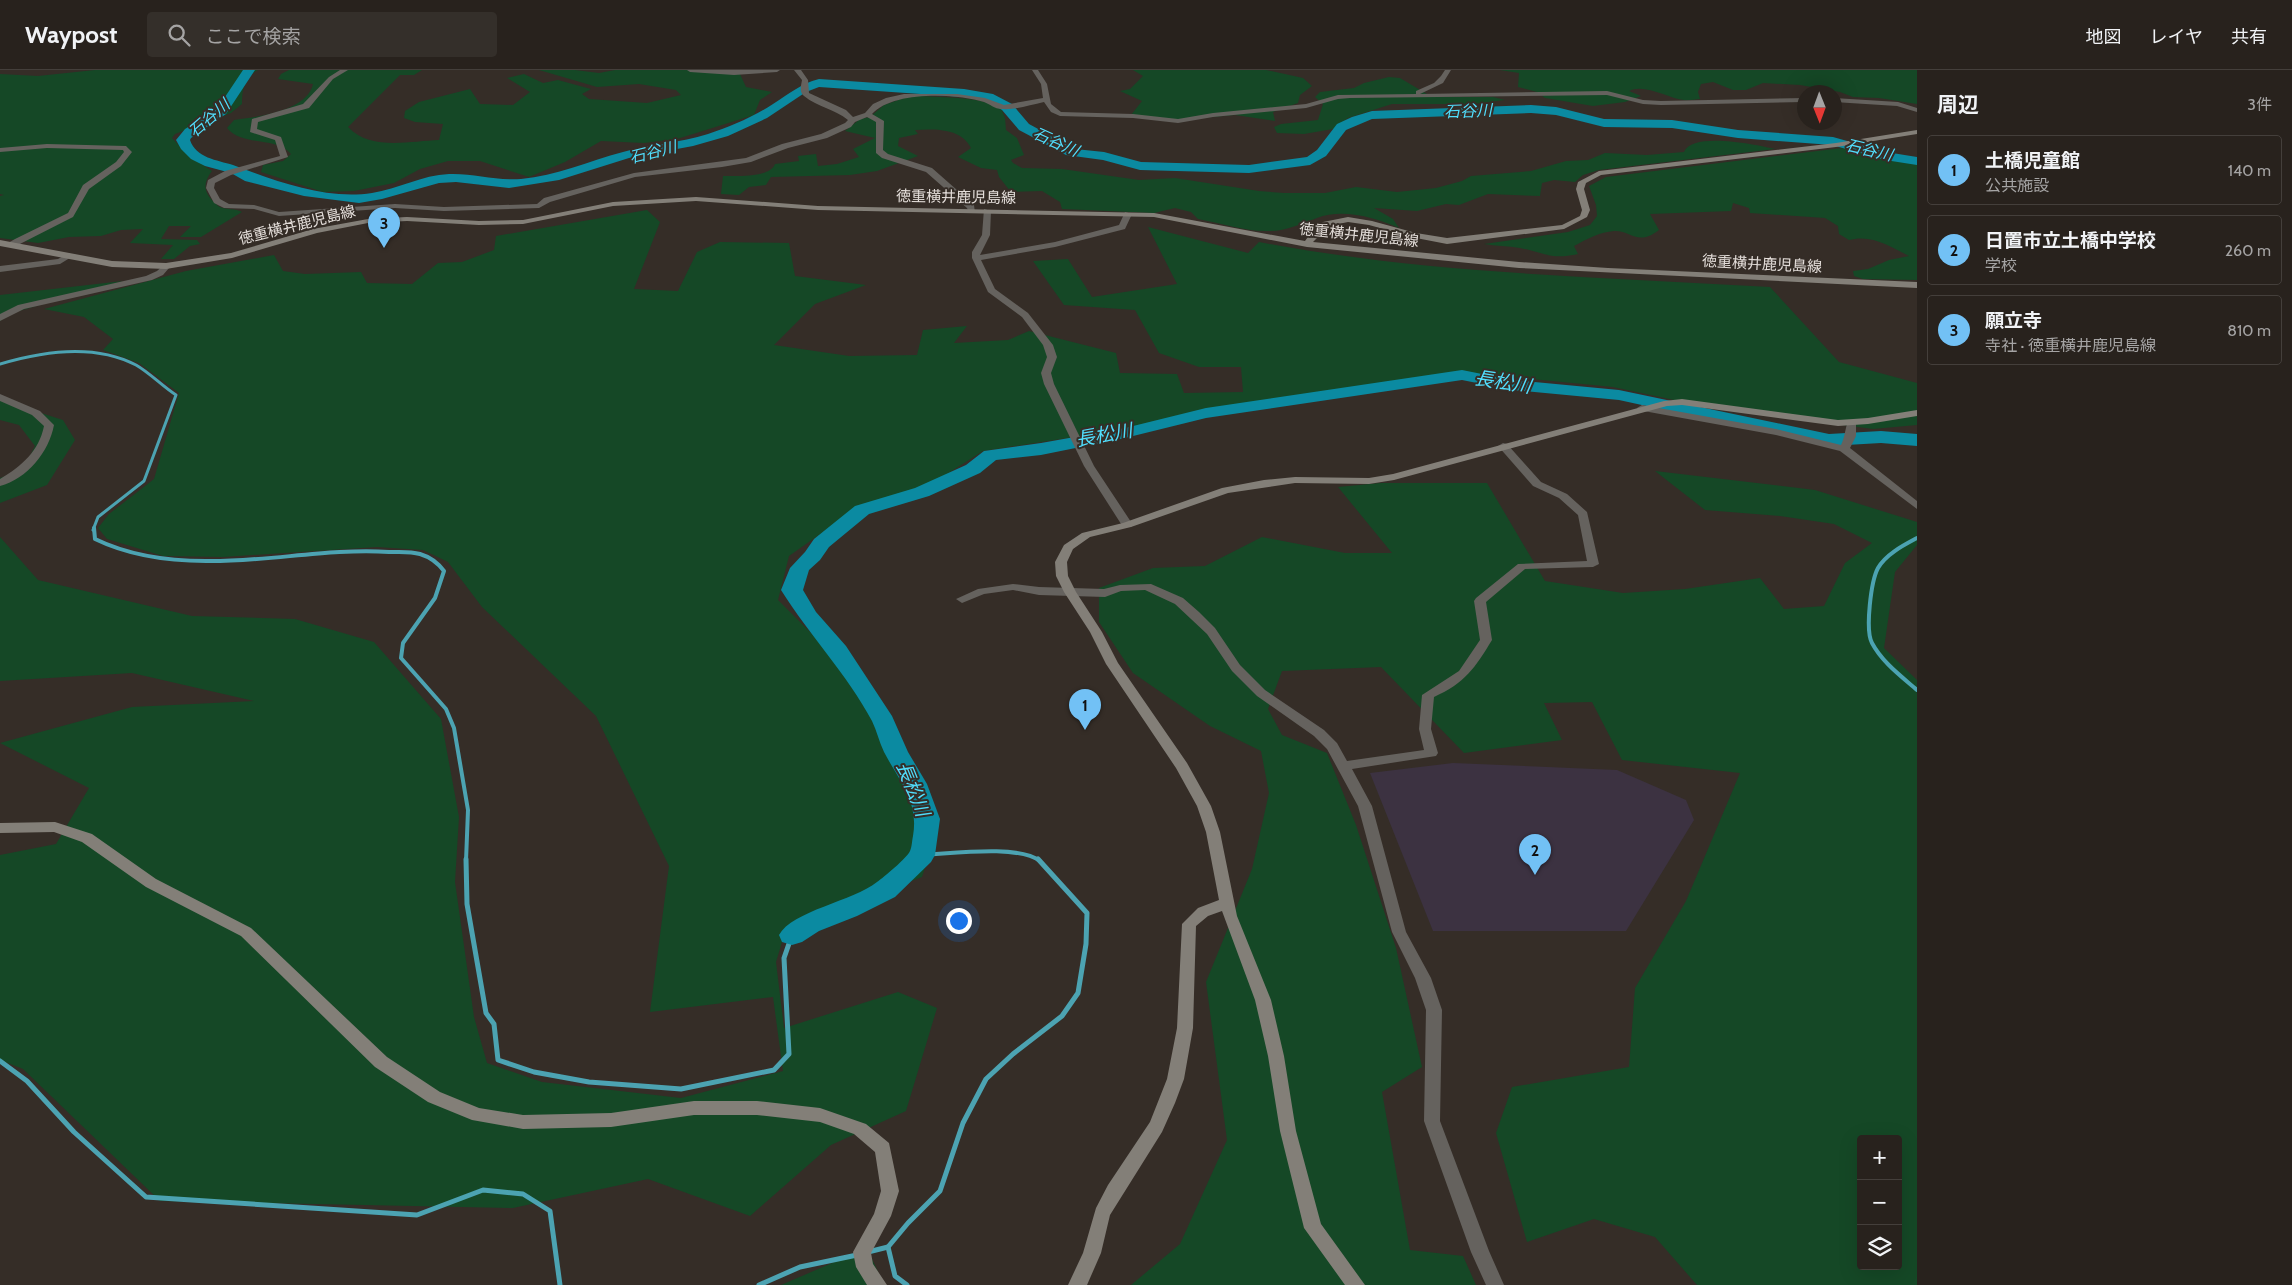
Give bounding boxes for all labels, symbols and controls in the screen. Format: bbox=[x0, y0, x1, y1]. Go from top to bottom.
search box bbox=[147, 12, 497, 57]
text: Waypost bbox=[25, 20, 117, 49]
icon: search bbox=[165, 21, 193, 49]
text: ここで検索 bbox=[205, 25, 300, 48]
text: 地図 bbox=[2086, 26, 2122, 48]
text: レイヤ bbox=[2150, 26, 2203, 48]
text: 共有 bbox=[2231, 26, 2267, 48]
north arrow bbox=[1797, 85, 1842, 130]
text: 周辺 bbox=[1937, 92, 1979, 117]
water label: 石谷川 bbox=[185, 94, 235, 141]
text: 3件 bbox=[2247, 95, 2272, 114]
water label: 石谷川 bbox=[1444, 101, 1494, 121]
water label: 石谷川 bbox=[1030, 124, 1084, 161]
water label: 石谷川 bbox=[1843, 135, 1896, 165]
water label: 石谷川 bbox=[627, 136, 681, 167]
text: 土橋児童館 bbox=[1985, 149, 2080, 172]
text: 1 bbox=[1951, 161, 1957, 180]
text: 140 m bbox=[2228, 161, 2271, 180]
text: 公共施設 bbox=[1985, 176, 2049, 195]
street label: 徳重横井鹿児島線 bbox=[896, 187, 1016, 207]
street label: 徳重横井鹿児島線 bbox=[237, 202, 357, 248]
pin: 3 bbox=[368, 207, 400, 248]
street label: 徳重横井鹿児島線 bbox=[1298, 220, 1420, 250]
text: 日置市立土橋中学校 bbox=[1985, 229, 2156, 252]
text: 2 bbox=[1950, 241, 1958, 260]
text: 260 m bbox=[2225, 241, 2271, 260]
street label: 徳重横井鹿児島線 bbox=[1702, 252, 1822, 276]
text: 学校 bbox=[1985, 256, 2017, 275]
text: 願立寺 bbox=[1985, 309, 2042, 332]
text: 3 bbox=[1950, 321, 1958, 340]
text: 810 m bbox=[2227, 321, 2271, 340]
text: 寺社 · 徳重横井鹿児島線 bbox=[1985, 336, 2156, 355]
water label: 長松川 bbox=[1473, 366, 1535, 398]
water label: 長松川 bbox=[1074, 418, 1136, 451]
pin: 1 bbox=[1069, 689, 1101, 730]
water label: 長松川 bbox=[892, 758, 935, 822]
pin: 2 bbox=[1519, 834, 1551, 875]
your location bbox=[946, 908, 972, 934]
map controls bbox=[1857, 1135, 1902, 1270]
button: + bbox=[1857, 1135, 1902, 1180]
button: − bbox=[1857, 1180, 1902, 1225]
button: layers bbox=[1857, 1225, 1902, 1270]

